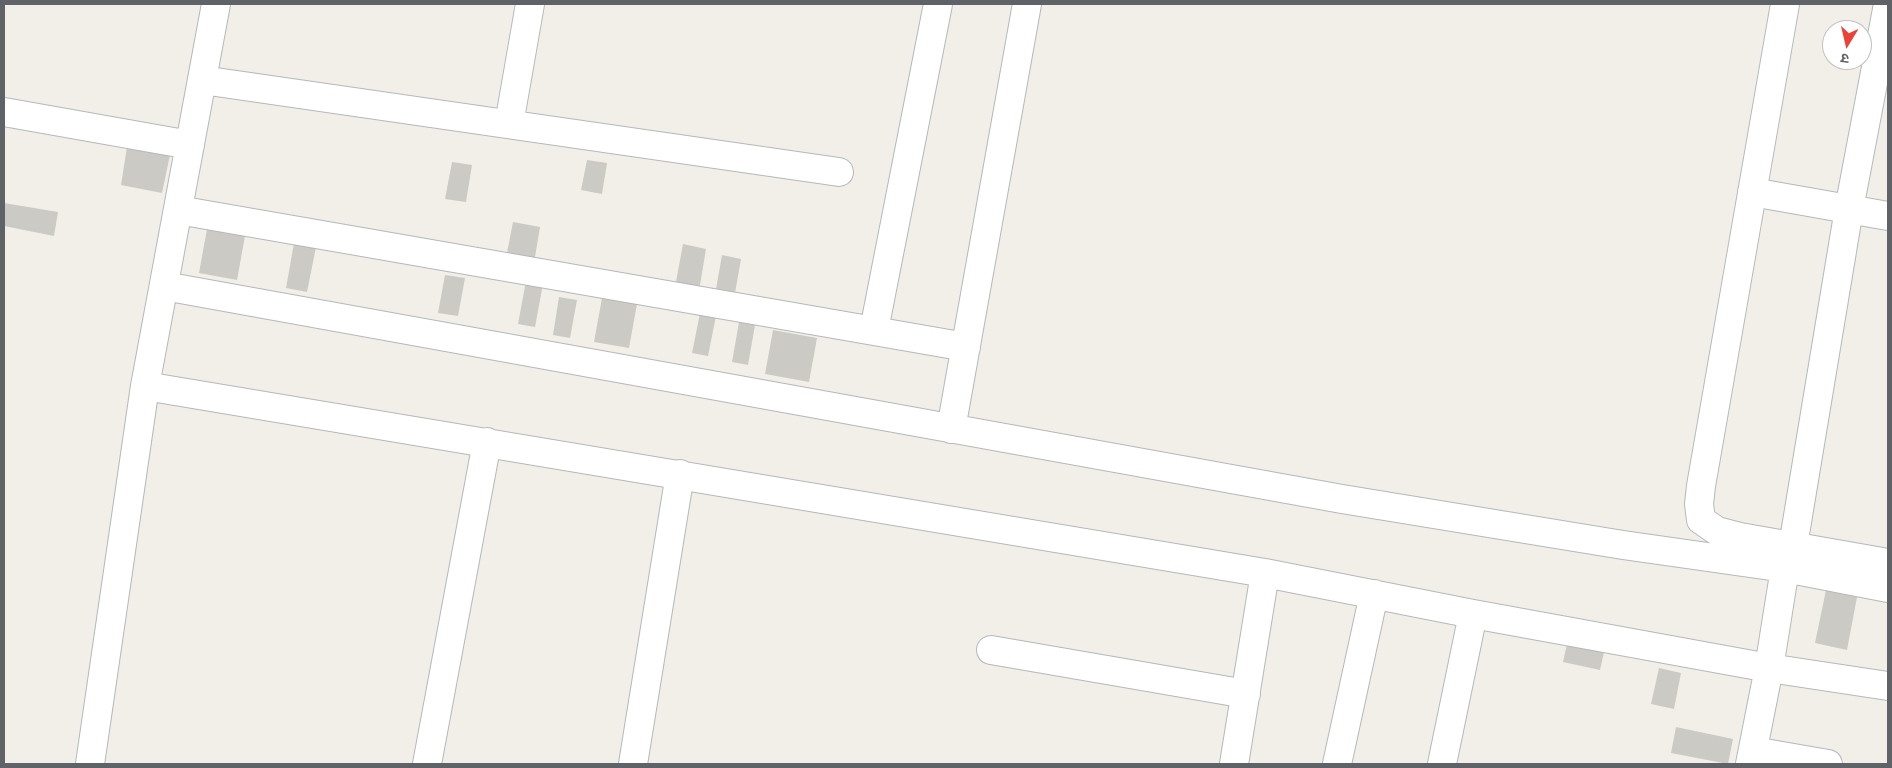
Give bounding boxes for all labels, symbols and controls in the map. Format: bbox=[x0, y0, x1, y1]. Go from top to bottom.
north arrow bbox=[1822, 20, 1872, 70]
text: उ bbox=[1840, 50, 1850, 67]

